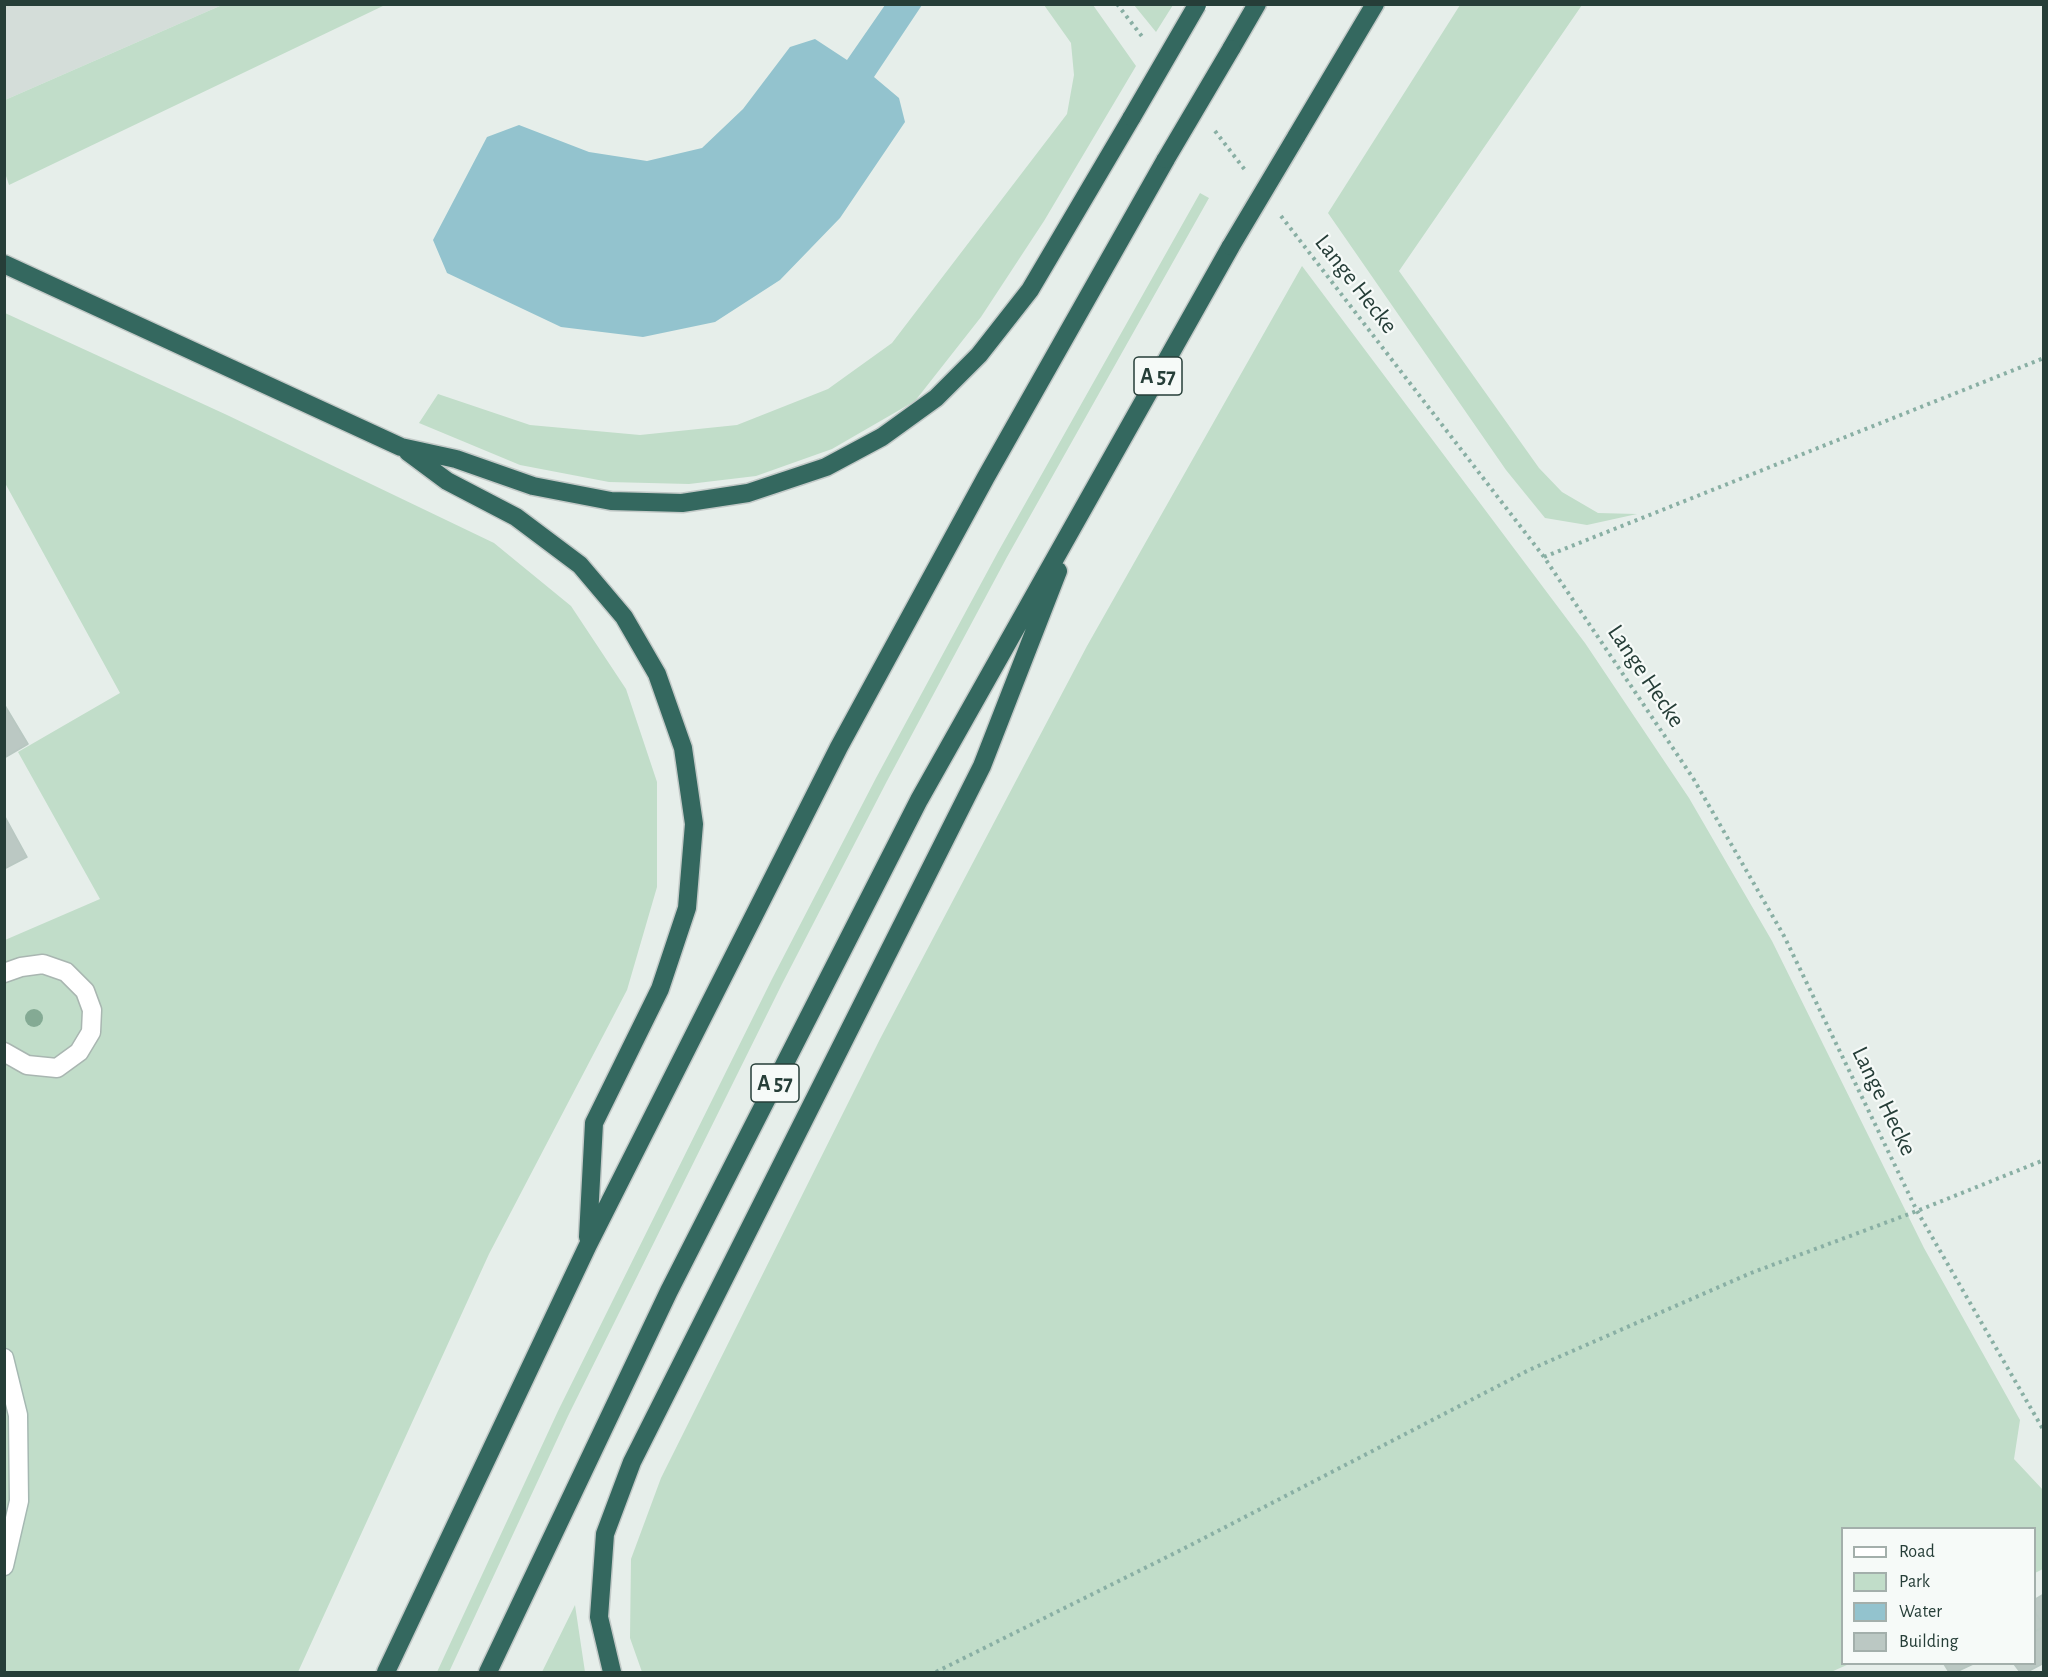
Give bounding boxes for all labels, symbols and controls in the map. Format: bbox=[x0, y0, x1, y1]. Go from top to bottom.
street label: Lange Hecke bbox=[1308, 229, 1404, 339]
road number: A 57 bbox=[1134, 357, 1182, 395]
street label: Lange Hecke bbox=[1601, 619, 1691, 733]
street label: Lange Hecke bbox=[1845, 1042, 1923, 1160]
road number: A 57 bbox=[751, 1064, 799, 1102]
legend bbox=[1841, 1527, 2036, 1665]
text: Road bbox=[1899, 1543, 1935, 1561]
text: Park bbox=[1899, 1573, 1930, 1591]
text: Water bbox=[1899, 1603, 1942, 1621]
text: Building bbox=[1899, 1633, 1958, 1651]

